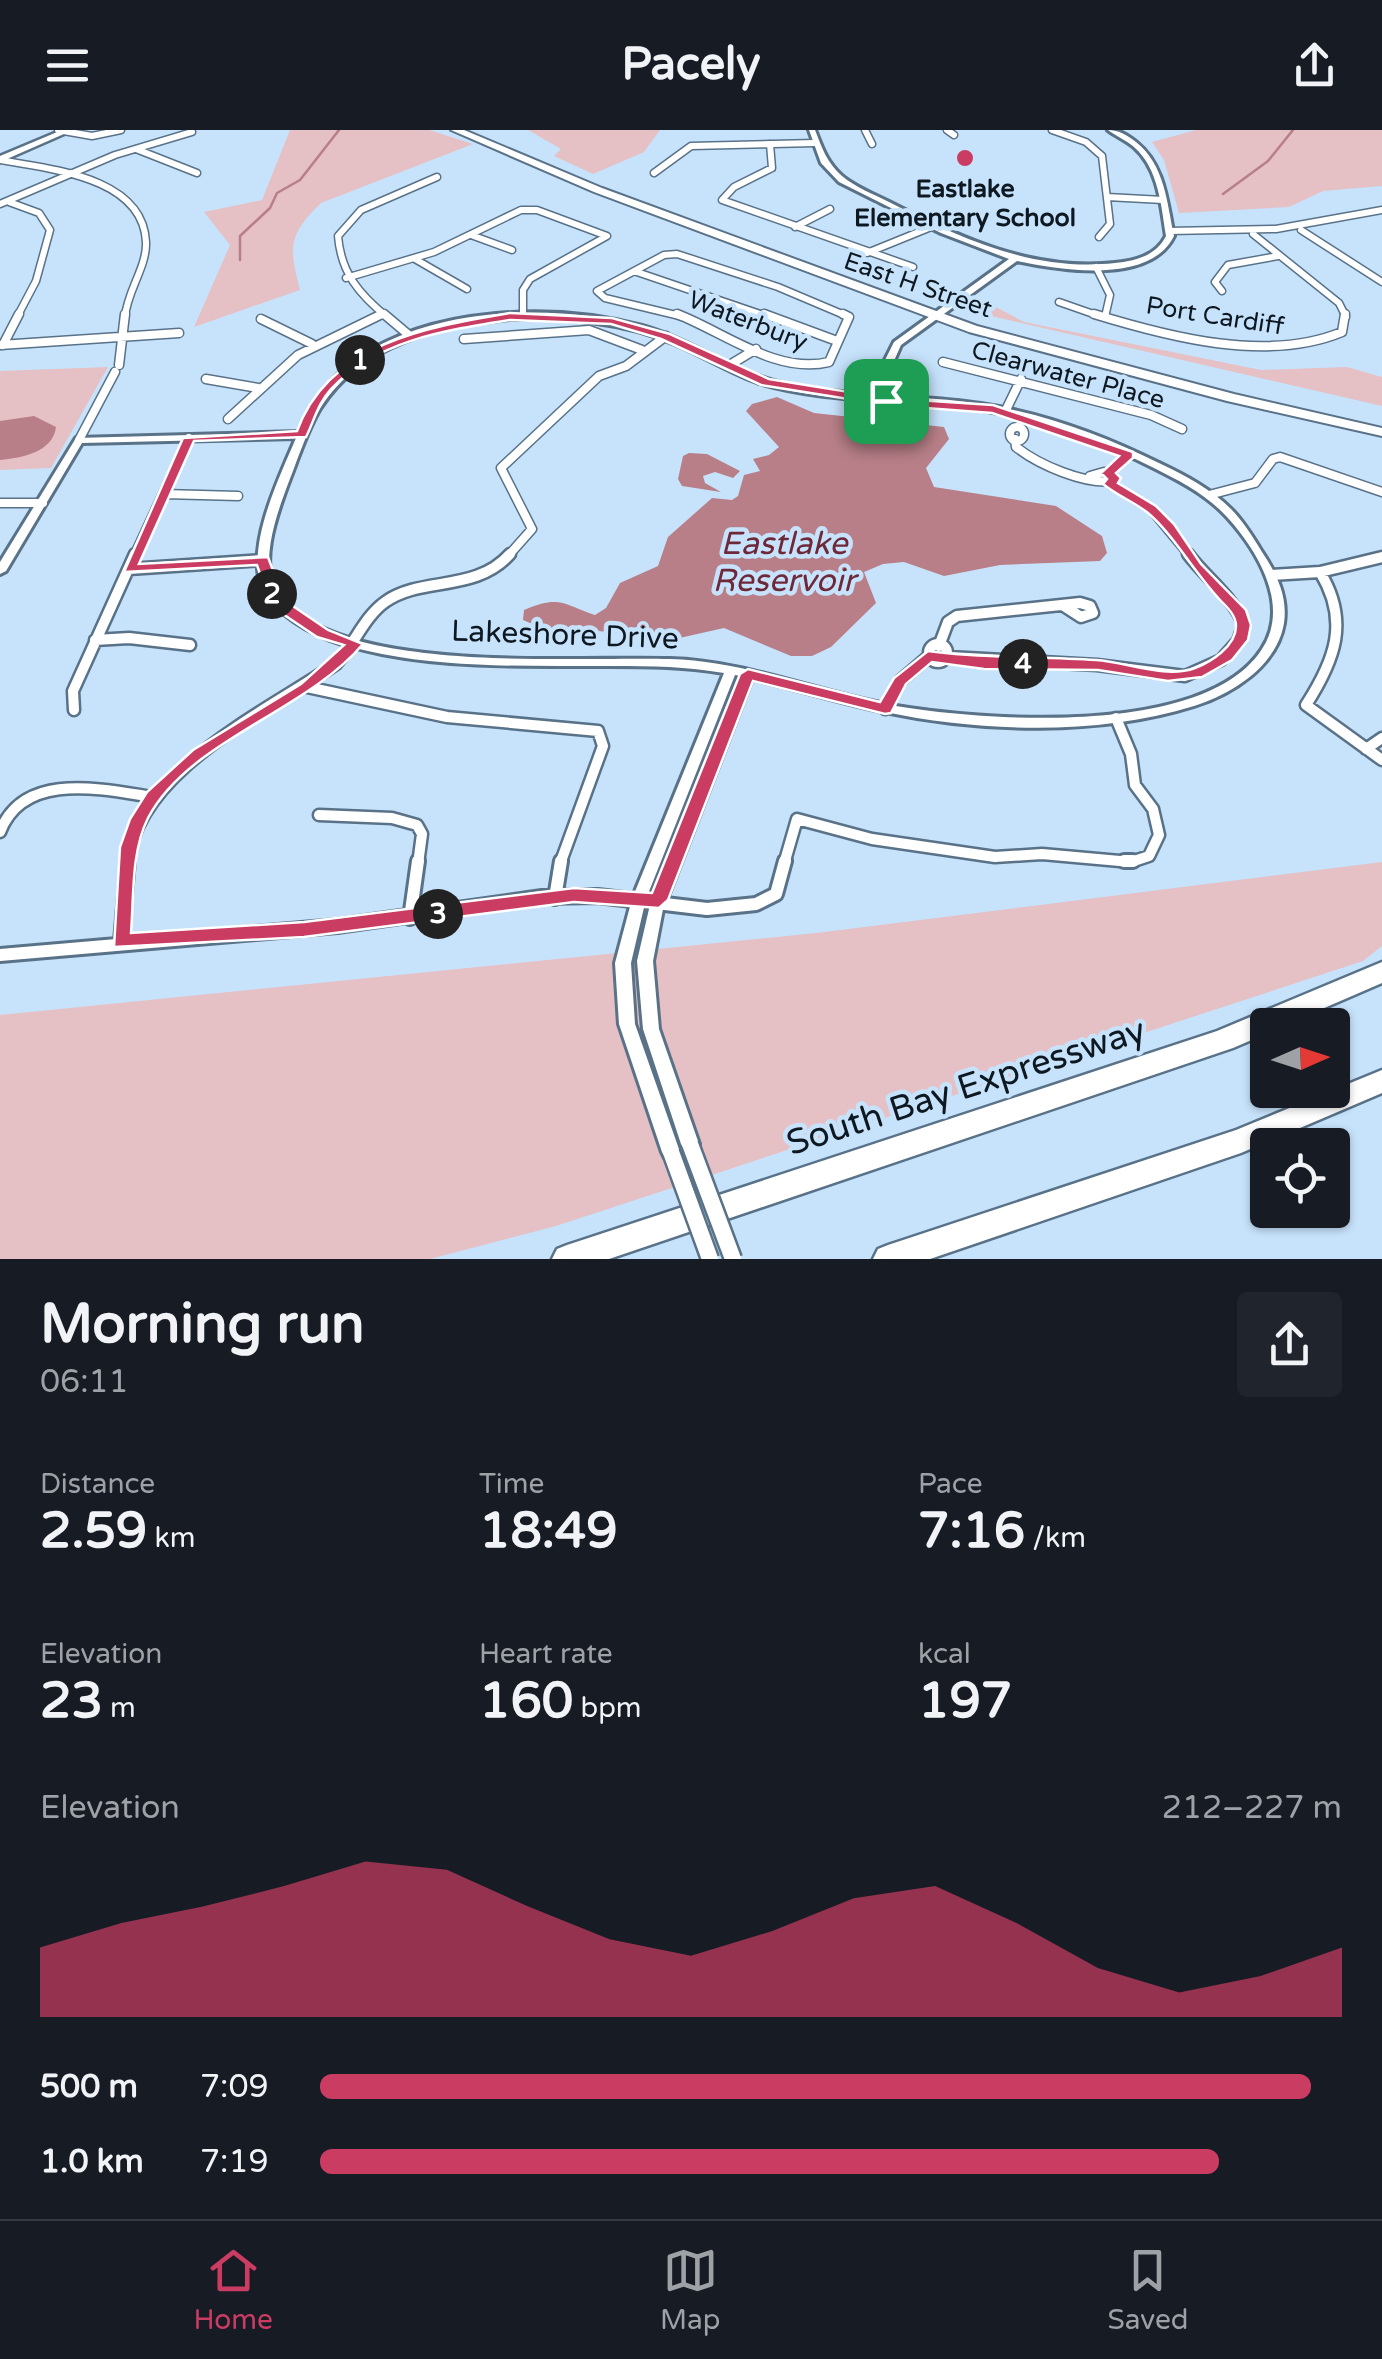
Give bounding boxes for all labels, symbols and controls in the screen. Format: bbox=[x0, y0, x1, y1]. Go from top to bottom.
icon: menu bbox=[40, 38, 95, 93]
text: Pacely bbox=[621, 38, 761, 92]
icon: share bbox=[1287, 38, 1342, 93]
marker: Eastlake Elementary School bbox=[954, 147, 976, 169]
place label: Eastlake Elementary School bbox=[854, 174, 1076, 233]
street label: East H Street bbox=[840, 246, 996, 324]
street label: Waterbury bbox=[684, 285, 812, 357]
street label: Port Cardiff bbox=[1144, 290, 1287, 342]
pin: 1 bbox=[335, 335, 385, 385]
street label: Clearwater Place bbox=[968, 335, 1168, 415]
text: 1 bbox=[351, 343, 369, 377]
pin bbox=[844, 359, 929, 444]
icon: arrive bbox=[859, 374, 914, 429]
water label: Eastlake Reservoir bbox=[712, 525, 859, 600]
pin: 2 bbox=[247, 569, 297, 619]
text: 2 bbox=[263, 577, 281, 611]
street label: Lakeshore Drive bbox=[451, 613, 679, 657]
pin: 4 bbox=[998, 639, 1048, 689]
text: 4 bbox=[1014, 647, 1032, 681]
pin: 3 bbox=[413, 889, 463, 939]
text: 3 bbox=[429, 897, 447, 931]
north arrow bbox=[1250, 1008, 1350, 1108]
map controls bbox=[1250, 1008, 1350, 1228]
street label: South Bay Expressway bbox=[781, 1009, 1151, 1165]
button: locate bbox=[1250, 1128, 1350, 1228]
text: Morning run bbox=[40, 1292, 365, 1358]
button: share bbox=[1237, 1292, 1342, 1397]
text: 06:11 bbox=[40, 1363, 129, 1401]
text: Distance bbox=[40, 1467, 155, 1501]
text: Time bbox=[479, 1467, 544, 1501]
text: Pace bbox=[918, 1467, 982, 1501]
text: 2.59 bbox=[40, 1501, 147, 1561]
text: 18:49 bbox=[479, 1501, 618, 1561]
text: 7:16 bbox=[918, 1501, 1025, 1561]
text: km bbox=[147, 1521, 195, 1555]
text: /km bbox=[1025, 1521, 1086, 1555]
text: Elevation bbox=[40, 1637, 162, 1671]
text: Heart rate bbox=[479, 1637, 613, 1671]
text: kcal bbox=[918, 1637, 971, 1671]
text: 23 bbox=[40, 1671, 103, 1731]
text: 160 bbox=[479, 1671, 573, 1731]
text: 197 bbox=[918, 1671, 1012, 1731]
text: m bbox=[103, 1691, 136, 1725]
text: bpm bbox=[573, 1691, 642, 1725]
text: Elevation bbox=[40, 1789, 180, 1827]
text: 212–227 m bbox=[1162, 1789, 1342, 1827]
text: 500 m bbox=[40, 2068, 138, 2106]
text: 7:09 bbox=[200, 2068, 269, 2106]
text: 1.0 km bbox=[40, 2143, 144, 2181]
text: 7:19 bbox=[200, 2143, 269, 2181]
tab: Home bbox=[194, 2243, 273, 2337]
tab: Map bbox=[660, 2243, 720, 2337]
tab: Saved bbox=[1108, 2243, 1188, 2337]

